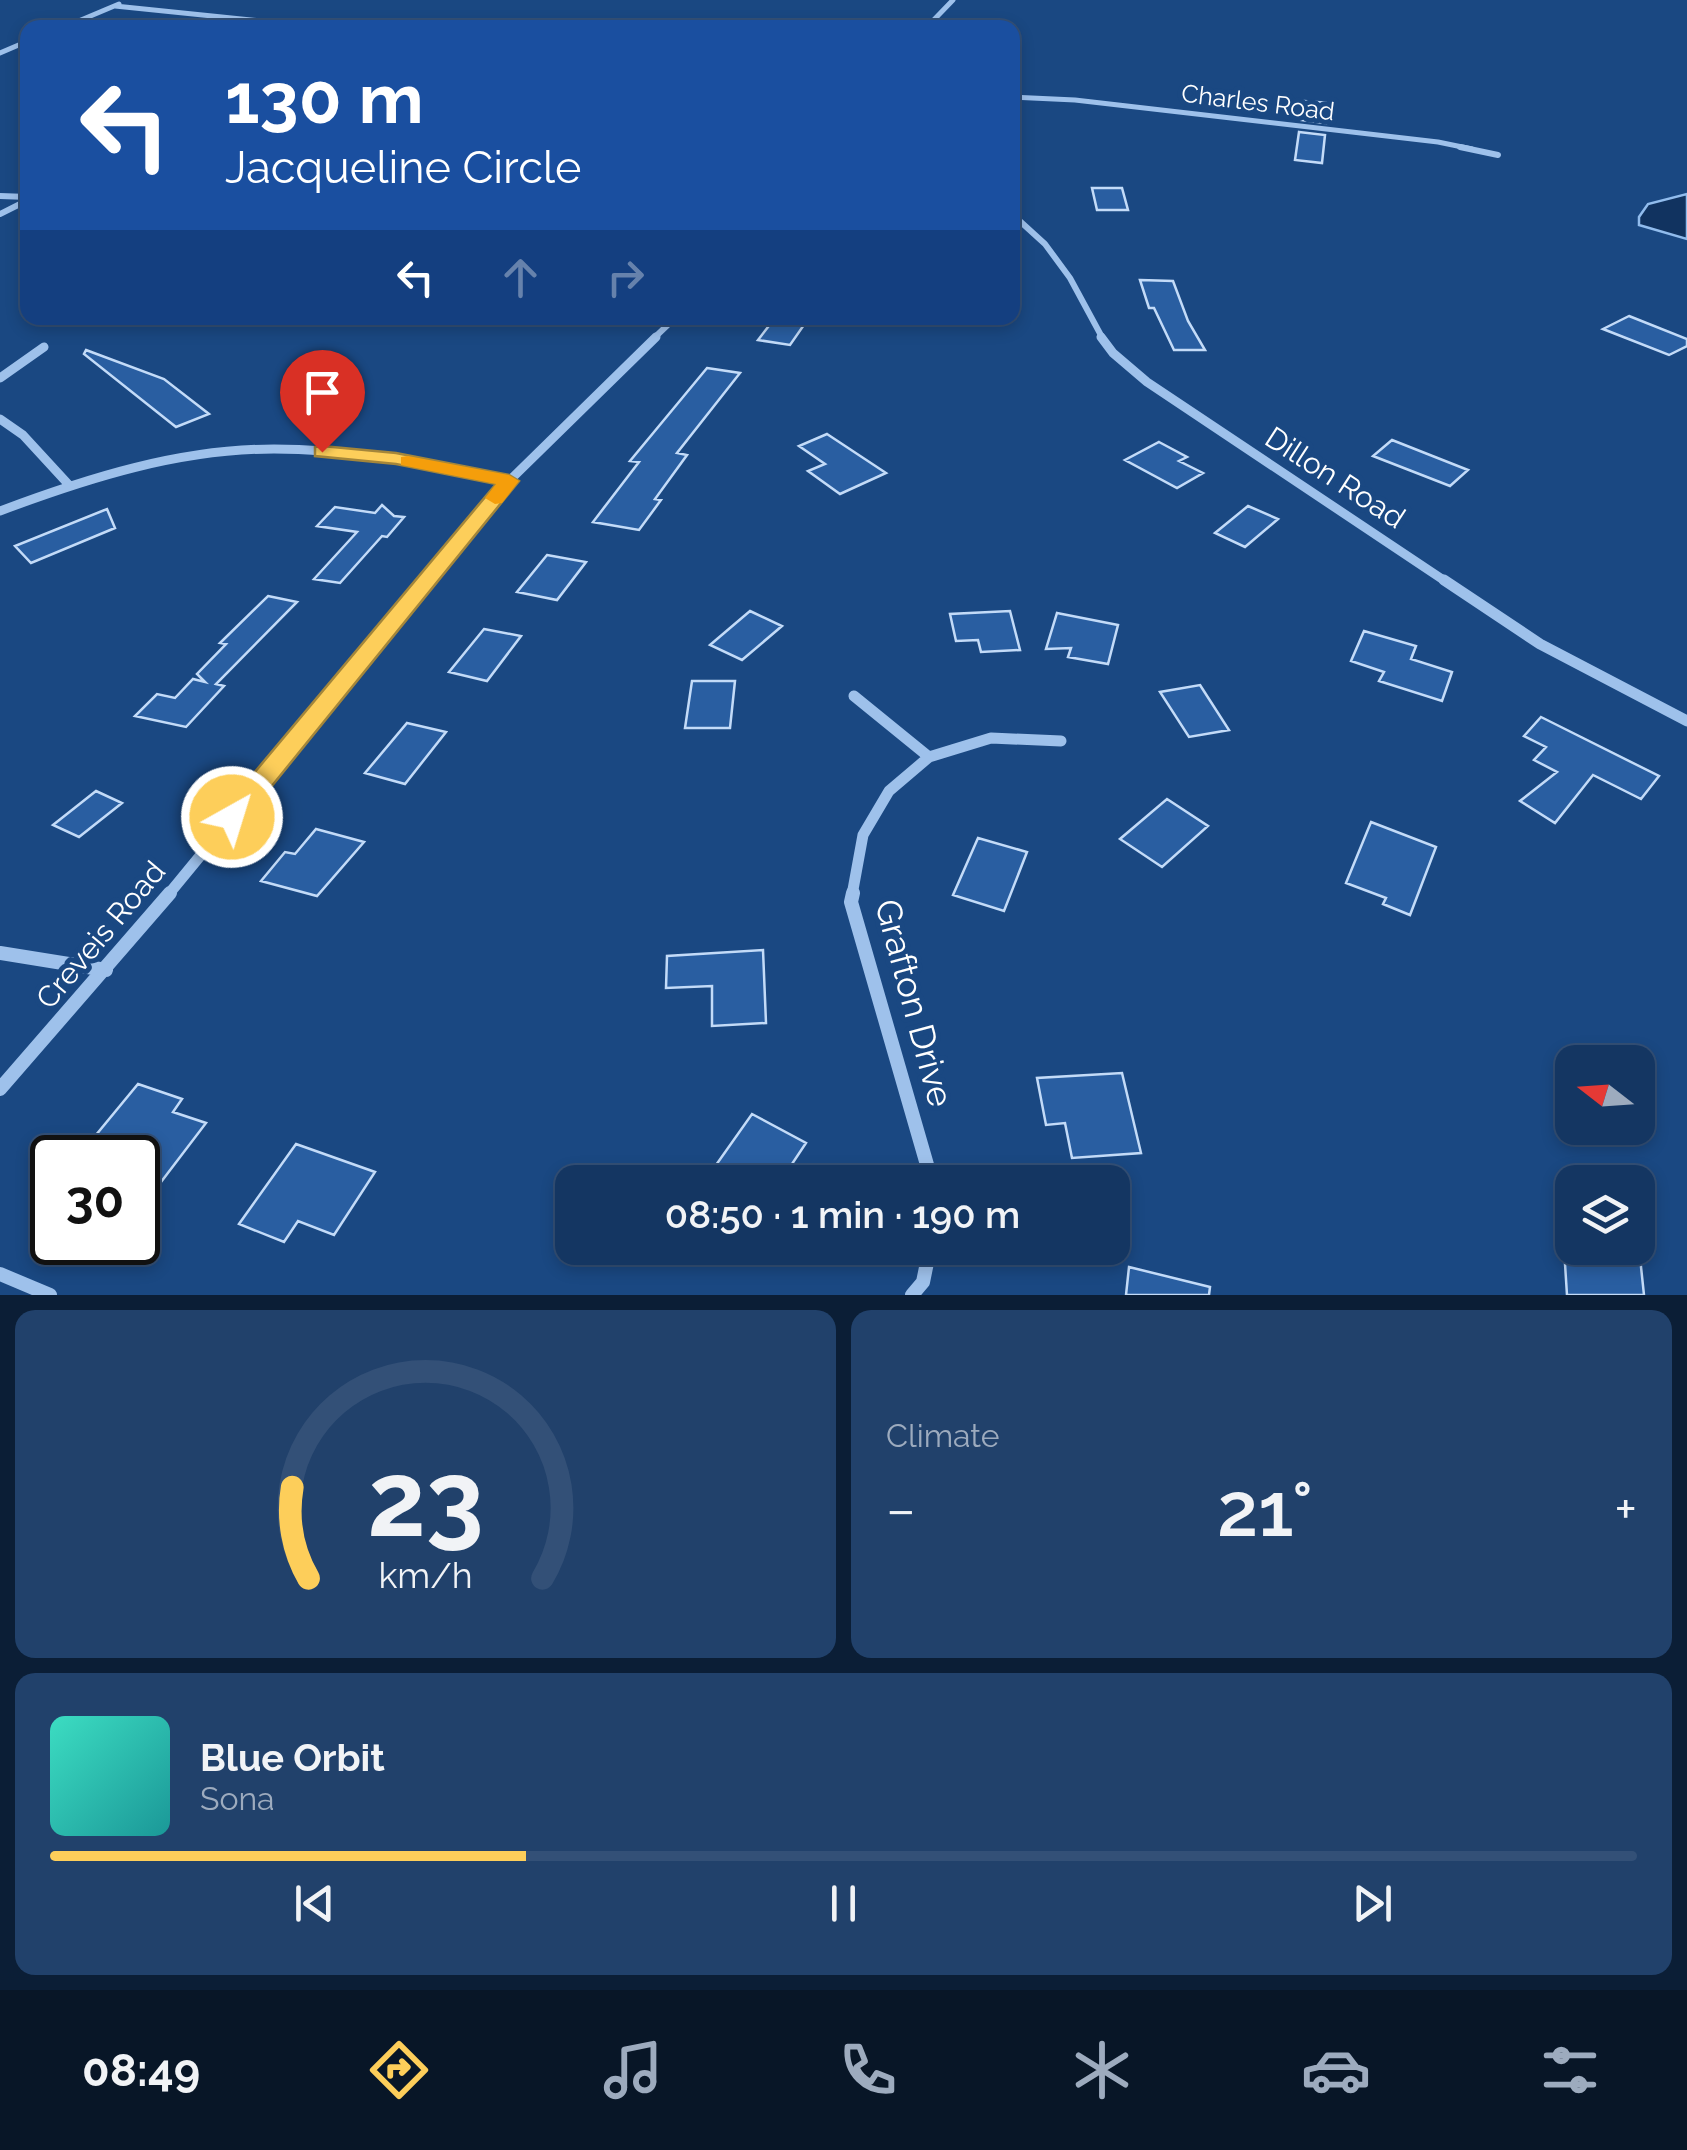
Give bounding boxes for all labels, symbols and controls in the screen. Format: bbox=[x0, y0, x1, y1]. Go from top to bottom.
text: 130 m bbox=[225, 57, 424, 139]
icon: left bbox=[60, 60, 190, 190]
street label: Charles Road bbox=[1180, 78, 1336, 126]
text: Jacqueline Circle bbox=[225, 141, 582, 194]
icon: left bbox=[388, 250, 443, 305]
icon: ahead bbox=[493, 250, 548, 305]
icon: right bbox=[598, 250, 653, 305]
pin bbox=[280, 350, 365, 453]
icon: arrive bbox=[295, 365, 350, 420]
street label: Dillon Road bbox=[1259, 420, 1412, 536]
position arrow bbox=[180, 765, 284, 869]
street label: Creveis Road bbox=[29, 854, 172, 1015]
street label: Grafton Drive bbox=[867, 895, 962, 1111]
north arrow bbox=[1555, 1045, 1655, 1145]
map controls bbox=[1555, 1045, 1655, 1265]
speed limit sign: 30 bbox=[30, 1135, 160, 1265]
button: layers bbox=[1555, 1165, 1655, 1265]
text: 08:50 · 1 min · 190 m bbox=[665, 1192, 1020, 1237]
text: Climate bbox=[886, 1417, 1000, 1454]
text: 23 bbox=[367, 1438, 484, 1560]
text: 21° bbox=[1217, 1465, 1313, 1554]
text: − bbox=[886, 1477, 916, 1542]
text: + bbox=[1614, 1477, 1637, 1542]
text: km/h bbox=[378, 1554, 473, 1596]
text: Blue Orbit bbox=[200, 1735, 385, 1780]
text: Sona bbox=[200, 1780, 275, 1817]
icon: previous bbox=[287, 1876, 342, 1931]
icon: pause bbox=[816, 1876, 871, 1931]
icon: next bbox=[1345, 1876, 1400, 1931]
icon: directions bbox=[364, 2035, 434, 2105]
icon: music bbox=[598, 2035, 668, 2105]
icon: phone bbox=[833, 2035, 903, 2105]
icon: climate bbox=[1067, 2035, 1137, 2105]
icon: car bbox=[1301, 2035, 1371, 2105]
icon: filters bbox=[1535, 2035, 1605, 2105]
text: 08:49 bbox=[82, 2044, 200, 2097]

